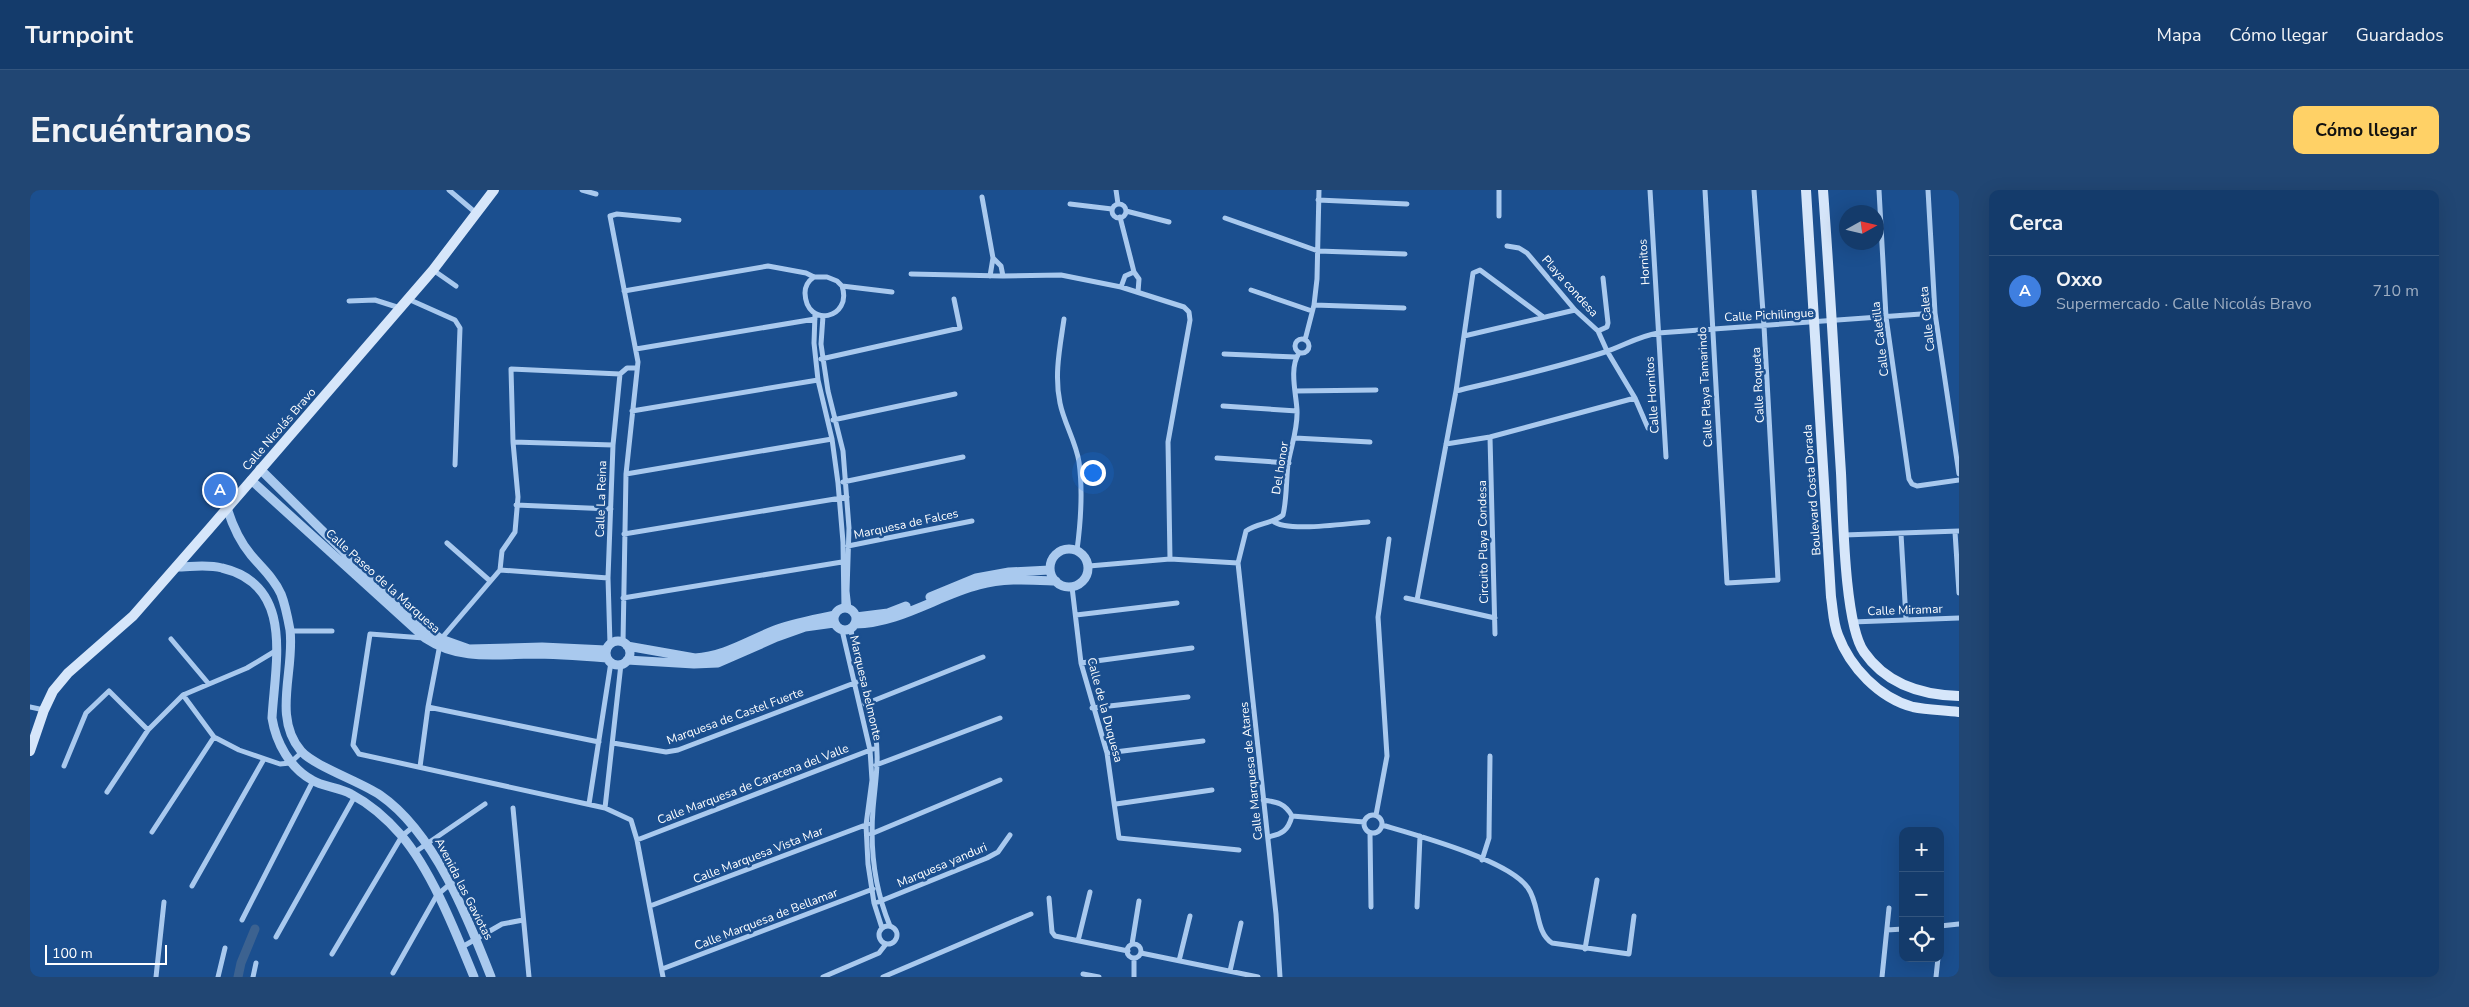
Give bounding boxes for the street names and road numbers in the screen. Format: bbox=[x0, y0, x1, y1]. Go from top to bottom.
street label: Hornitos bbox=[1634, 238, 1654, 286]
street label: Playa condesa bbox=[1538, 252, 1602, 320]
street label: Calle Caleta bbox=[1916, 286, 1938, 352]
street label: Calle Caletilla bbox=[1867, 301, 1893, 377]
street label: Calle Pichilingue bbox=[1724, 305, 1814, 325]
street label: Calle Playa Tamarindo bbox=[1694, 326, 1716, 448]
street label: Calle Roqueta bbox=[1748, 347, 1768, 423]
street label: Calle Hornitos bbox=[1641, 356, 1663, 434]
street label: Calle Nicolás Bravo bbox=[239, 384, 320, 474]
street label: Boulevard Costa Dorada bbox=[1799, 424, 1825, 556]
street label: Del honor bbox=[1268, 440, 1292, 496]
street label: Calle La Reina bbox=[592, 460, 610, 538]
street label: Circuito Playa Condesa bbox=[1474, 480, 1492, 604]
street label: Marquesa de Falces bbox=[852, 505, 960, 543]
street label: Calle Paseo de la Marquesa bbox=[322, 525, 444, 637]
street label: Calle Miramar bbox=[1867, 601, 1944, 619]
street label: Marquesa belmonte bbox=[846, 634, 886, 742]
street label: Calle de la Duquesa bbox=[1083, 656, 1127, 764]
street label: Marquesa de Castel Fuerte bbox=[664, 684, 806, 748]
street label: Calle Marquesa de Atares bbox=[1236, 701, 1266, 841]
street label: Calle Marquesa de Caracena del Valle bbox=[655, 740, 851, 828]
street label: Calle Marquesa Vista Mar bbox=[691, 823, 826, 887]
street label: Avenida las Gaviotas bbox=[431, 835, 497, 943]
street label: Marquesa yanduri bbox=[895, 839, 989, 891]
street label: Calle Marquesa de Bellamar bbox=[692, 884, 841, 954]

